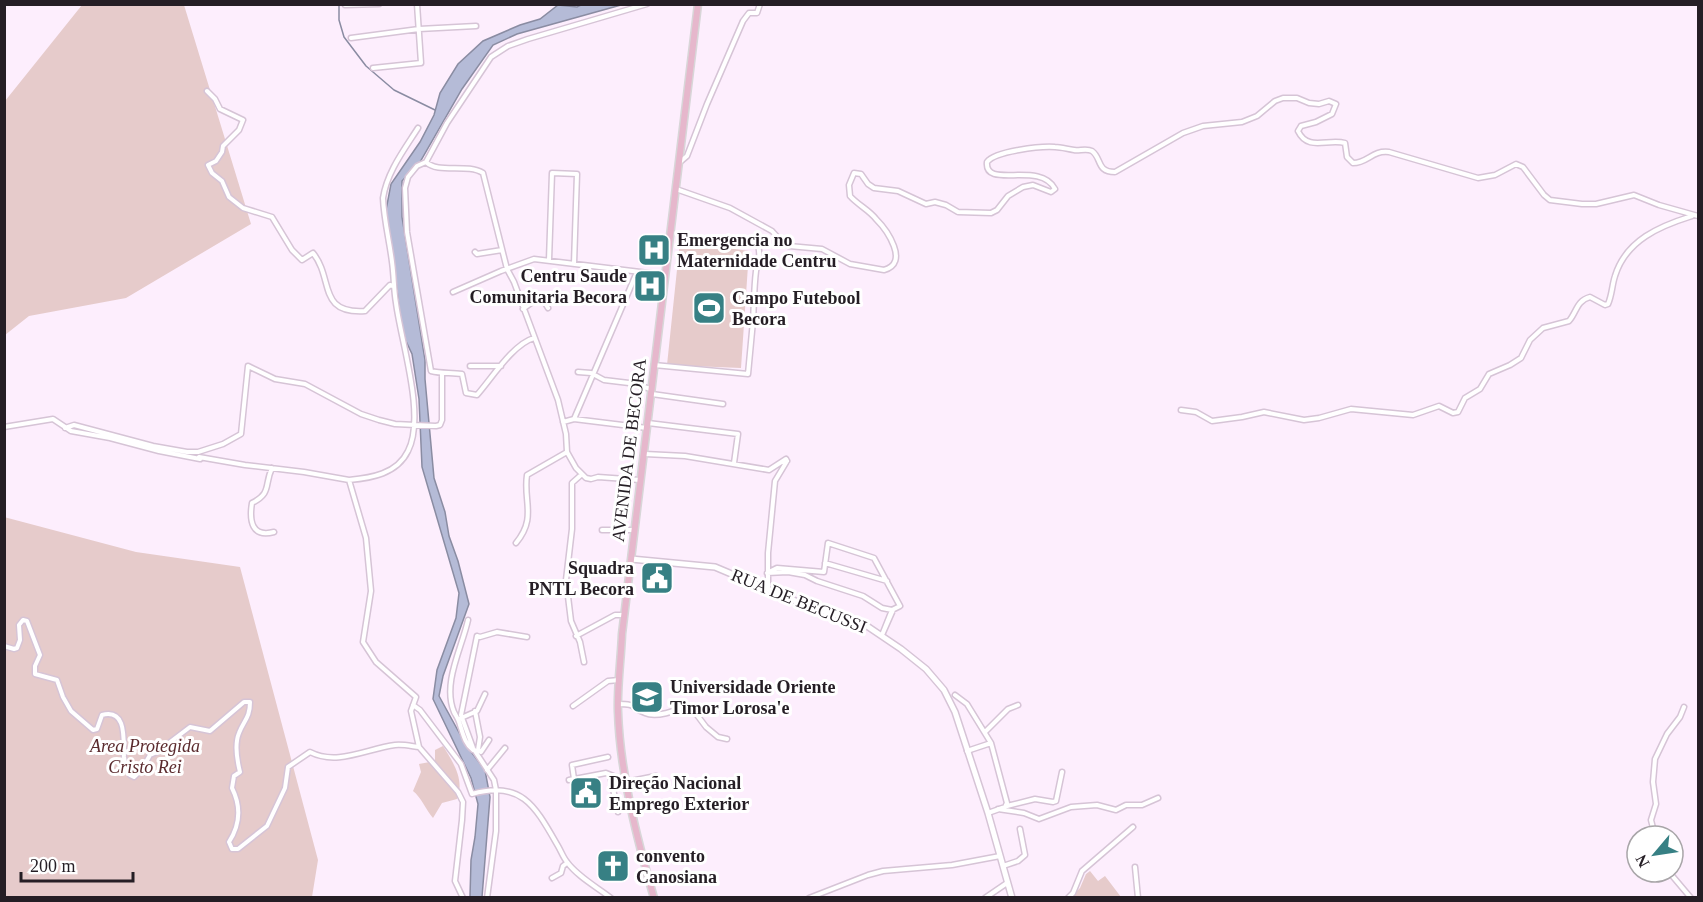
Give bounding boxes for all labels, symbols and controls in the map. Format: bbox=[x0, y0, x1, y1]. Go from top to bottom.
place label: Emergencia no Maternidade Centru bbox=[677, 230, 836, 271]
hospital icon: Emergencia no Maternidade Centru bbox=[636, 232, 672, 268]
place label: Centru Saude Comunitaria Becora bbox=[470, 266, 627, 307]
hospital icon: Centru Saude Comunitaria Becora bbox=[632, 268, 668, 304]
place label: Campo Futebool Becora bbox=[732, 288, 861, 329]
sports icon: Campo Futebool Becora bbox=[691, 290, 727, 326]
street label: AVENIDA DE BECORA bbox=[608, 357, 650, 543]
place label: Squadra PNTL Becora bbox=[529, 558, 634, 599]
public building icon: Squadra PNTL Becora bbox=[639, 560, 675, 596]
street label: RUA DE BECUSSI bbox=[728, 565, 870, 637]
place label: Universidade Oriente Timor Lorosa'e bbox=[670, 677, 835, 718]
school or university icon: Universidade Oriente Timor Lorosa'e bbox=[629, 679, 665, 715]
park label: Area Protegida Cristo Rei bbox=[89, 736, 200, 777]
place label: Direção Nacional Emprego Exterior bbox=[609, 773, 749, 814]
public building icon: Direção Nacional Emprego Exterior bbox=[568, 775, 604, 811]
north arrow bbox=[1625, 824, 1685, 884]
scale bar bbox=[21, 845, 134, 883]
place label: convento Canosiana bbox=[636, 846, 717, 887]
church icon: convento Canosiana bbox=[595, 848, 631, 884]
text: N bbox=[1632, 851, 1653, 870]
text: 200 m bbox=[30, 856, 76, 876]

